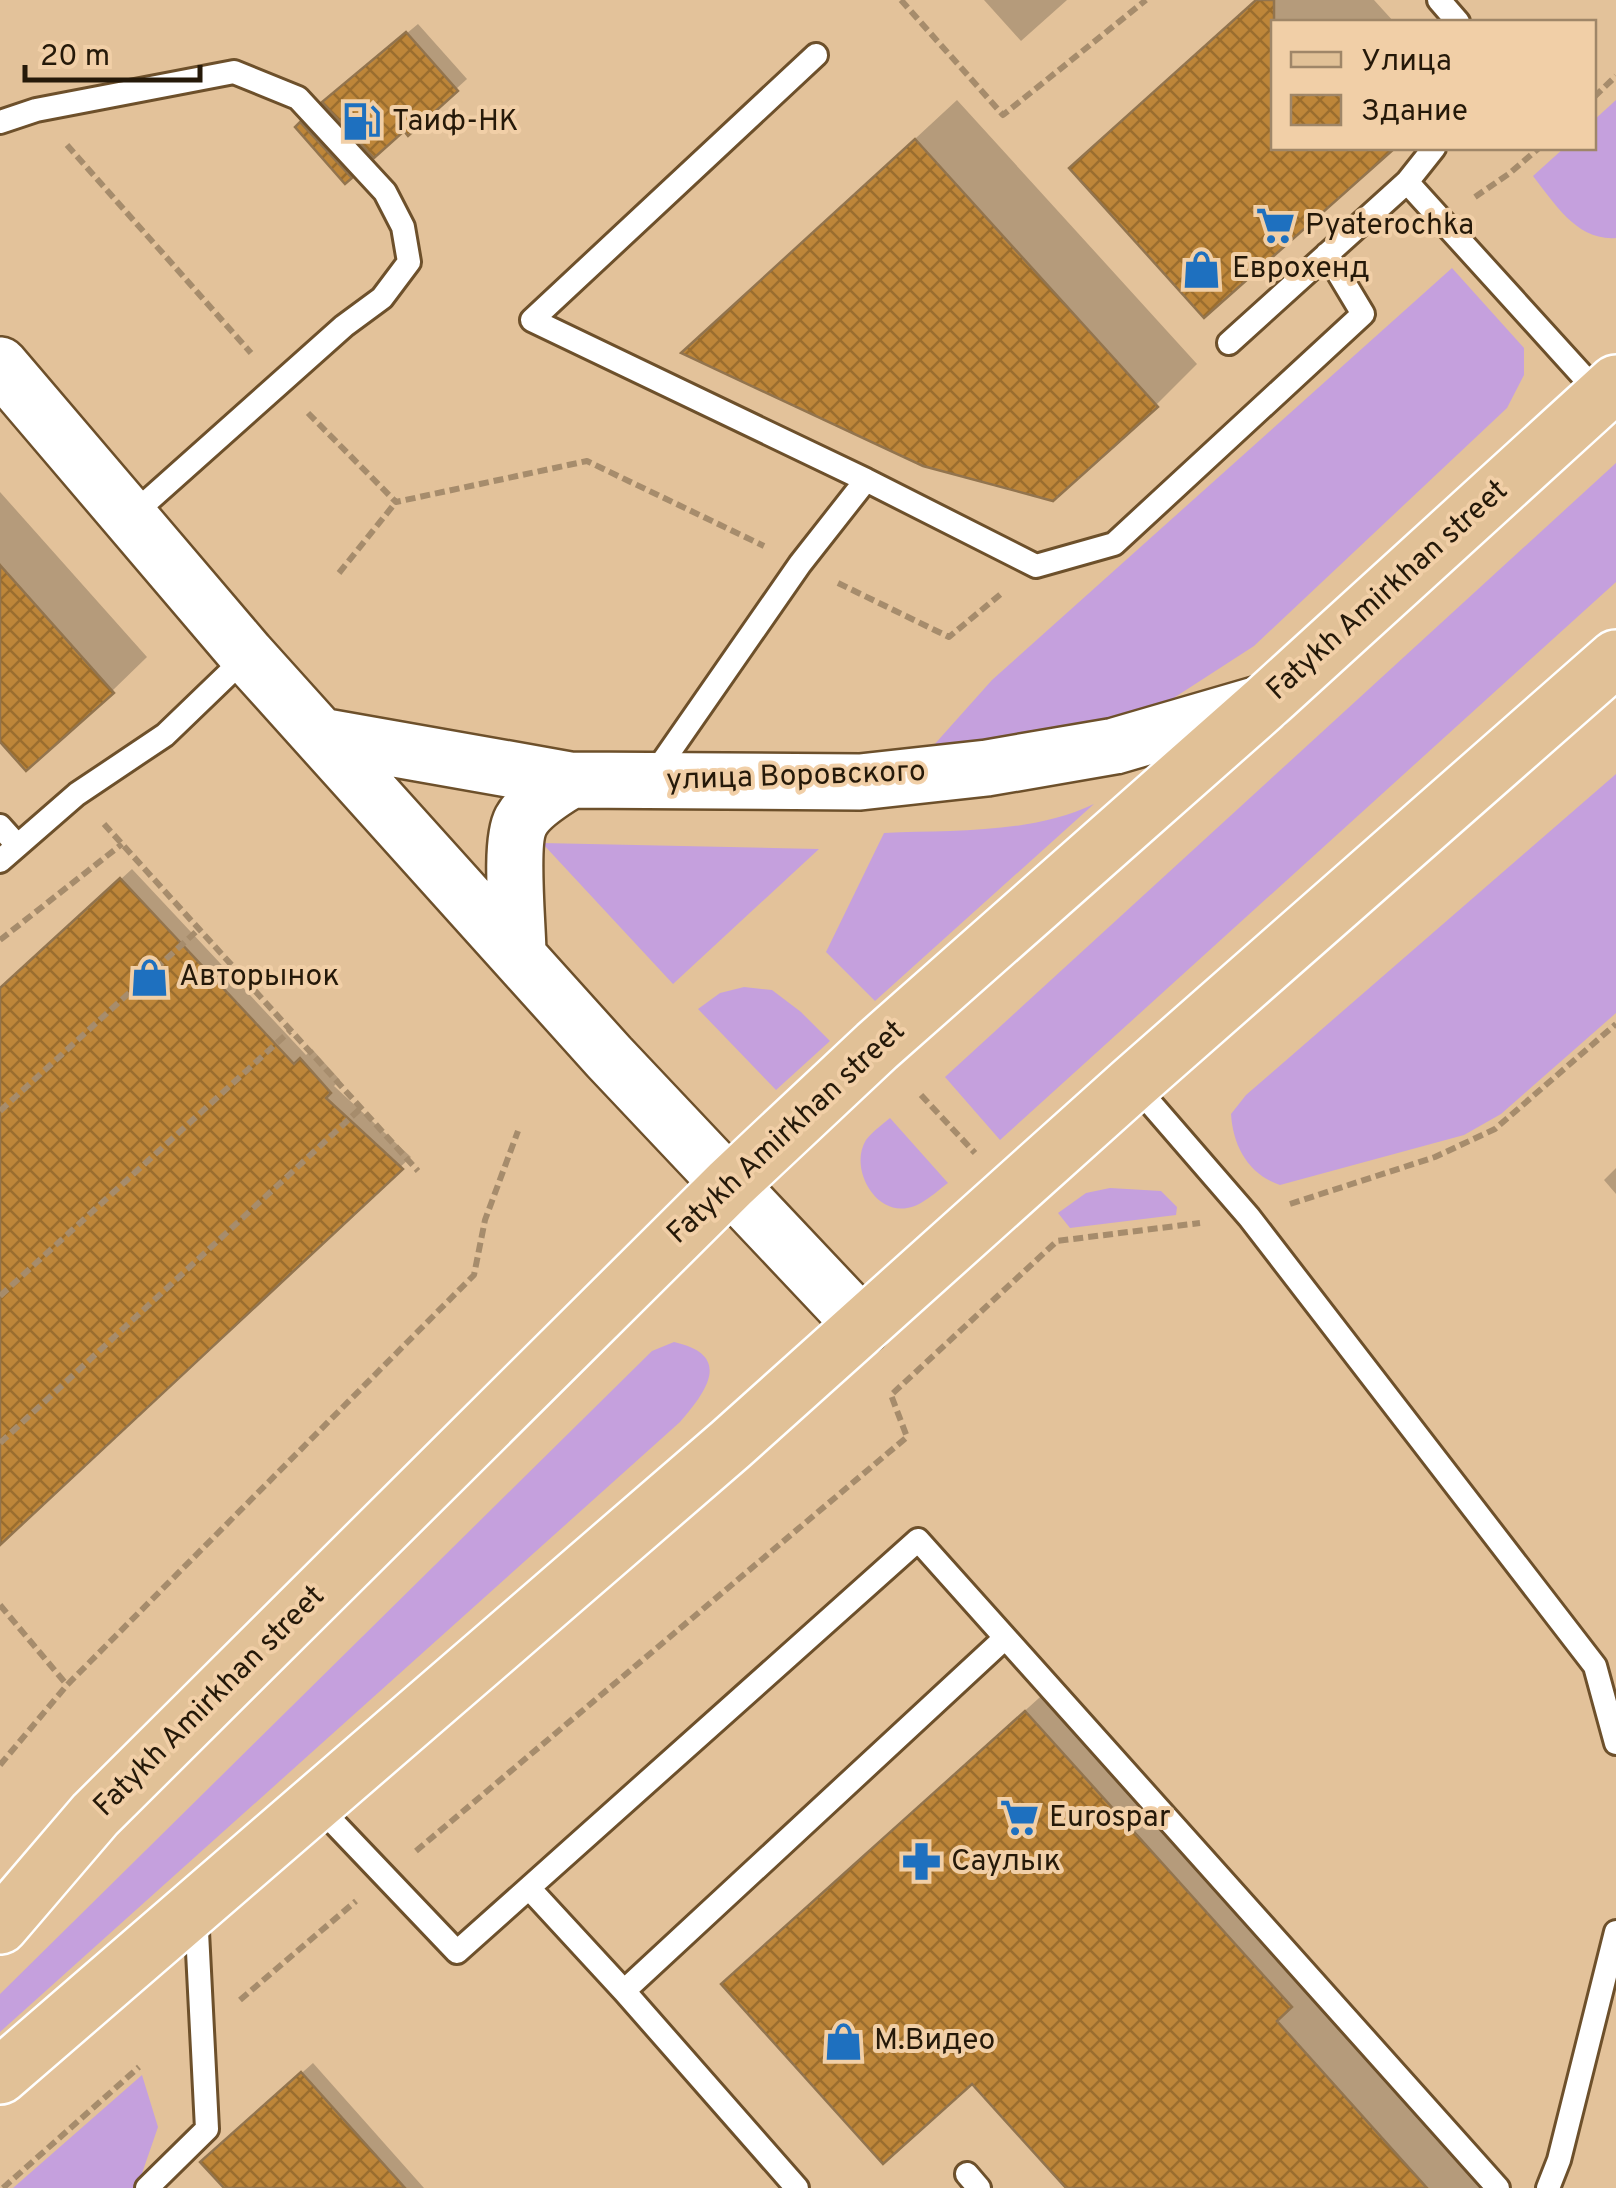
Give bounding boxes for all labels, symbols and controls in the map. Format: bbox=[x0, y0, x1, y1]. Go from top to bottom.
scale bar bbox=[25, 20, 200, 82]
legend bbox=[1271, 20, 1596, 150]
text: 20 m bbox=[40, 39, 110, 76]
text: Улица bbox=[1361, 44, 1452, 81]
text: Здание bbox=[1361, 94, 1468, 131]
fuel station icon: Таиф-НК bbox=[341, 101, 383, 143]
place label: Таиф-НК bbox=[392, 104, 519, 141]
supermarket icon: Pyaterochka bbox=[1254, 205, 1296, 247]
place label: Pyaterochka bbox=[1305, 208, 1474, 245]
shop icon: Еврохенд bbox=[1181, 248, 1223, 290]
place label: Еврохенд bbox=[1232, 251, 1370, 288]
street label: Fatykh Amirkhan street bbox=[1260, 473, 1516, 709]
street label: улица Воровского bbox=[666, 754, 926, 800]
shop icon: Авторынок bbox=[128, 956, 170, 998]
place label: Авторынок bbox=[179, 959, 340, 996]
street label: Fatykh Amirkhan street bbox=[660, 1013, 914, 1253]
street label: Fatykh Amirkhan street bbox=[87, 1579, 333, 1825]
supermarket icon: Eurospar bbox=[998, 1797, 1040, 1839]
place label: Eurospar bbox=[1049, 1800, 1171, 1837]
pharmacy icon: Саулык bbox=[900, 1841, 942, 1883]
place label: Саулык bbox=[951, 1844, 1061, 1881]
shop icon: М.Видео bbox=[823, 2020, 865, 2062]
place label: М.Видео bbox=[874, 2023, 995, 2060]

